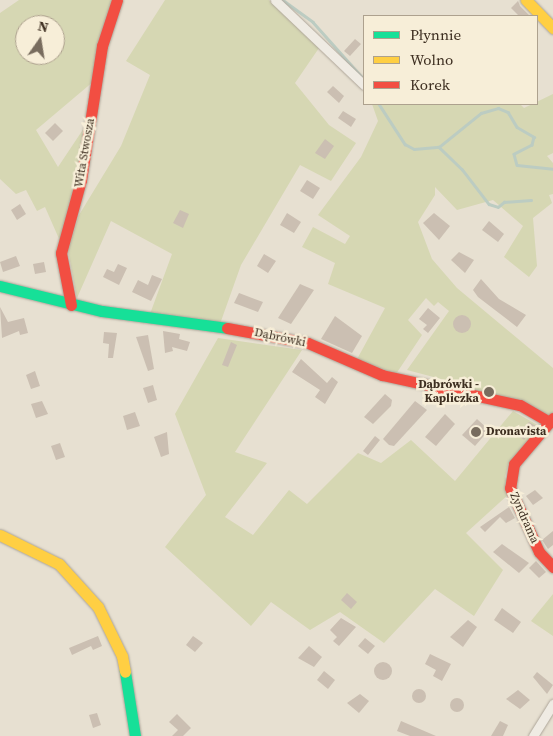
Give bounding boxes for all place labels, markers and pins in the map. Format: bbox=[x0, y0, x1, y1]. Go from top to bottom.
place label: Dąbrówki - Kapliczka bbox=[418, 378, 479, 406]
marker: Dąbrówki - Kapliczka bbox=[483, 386, 495, 398]
place label: Dronavista bbox=[486, 425, 546, 439]
marker: Dronavista bbox=[470, 426, 482, 438]

